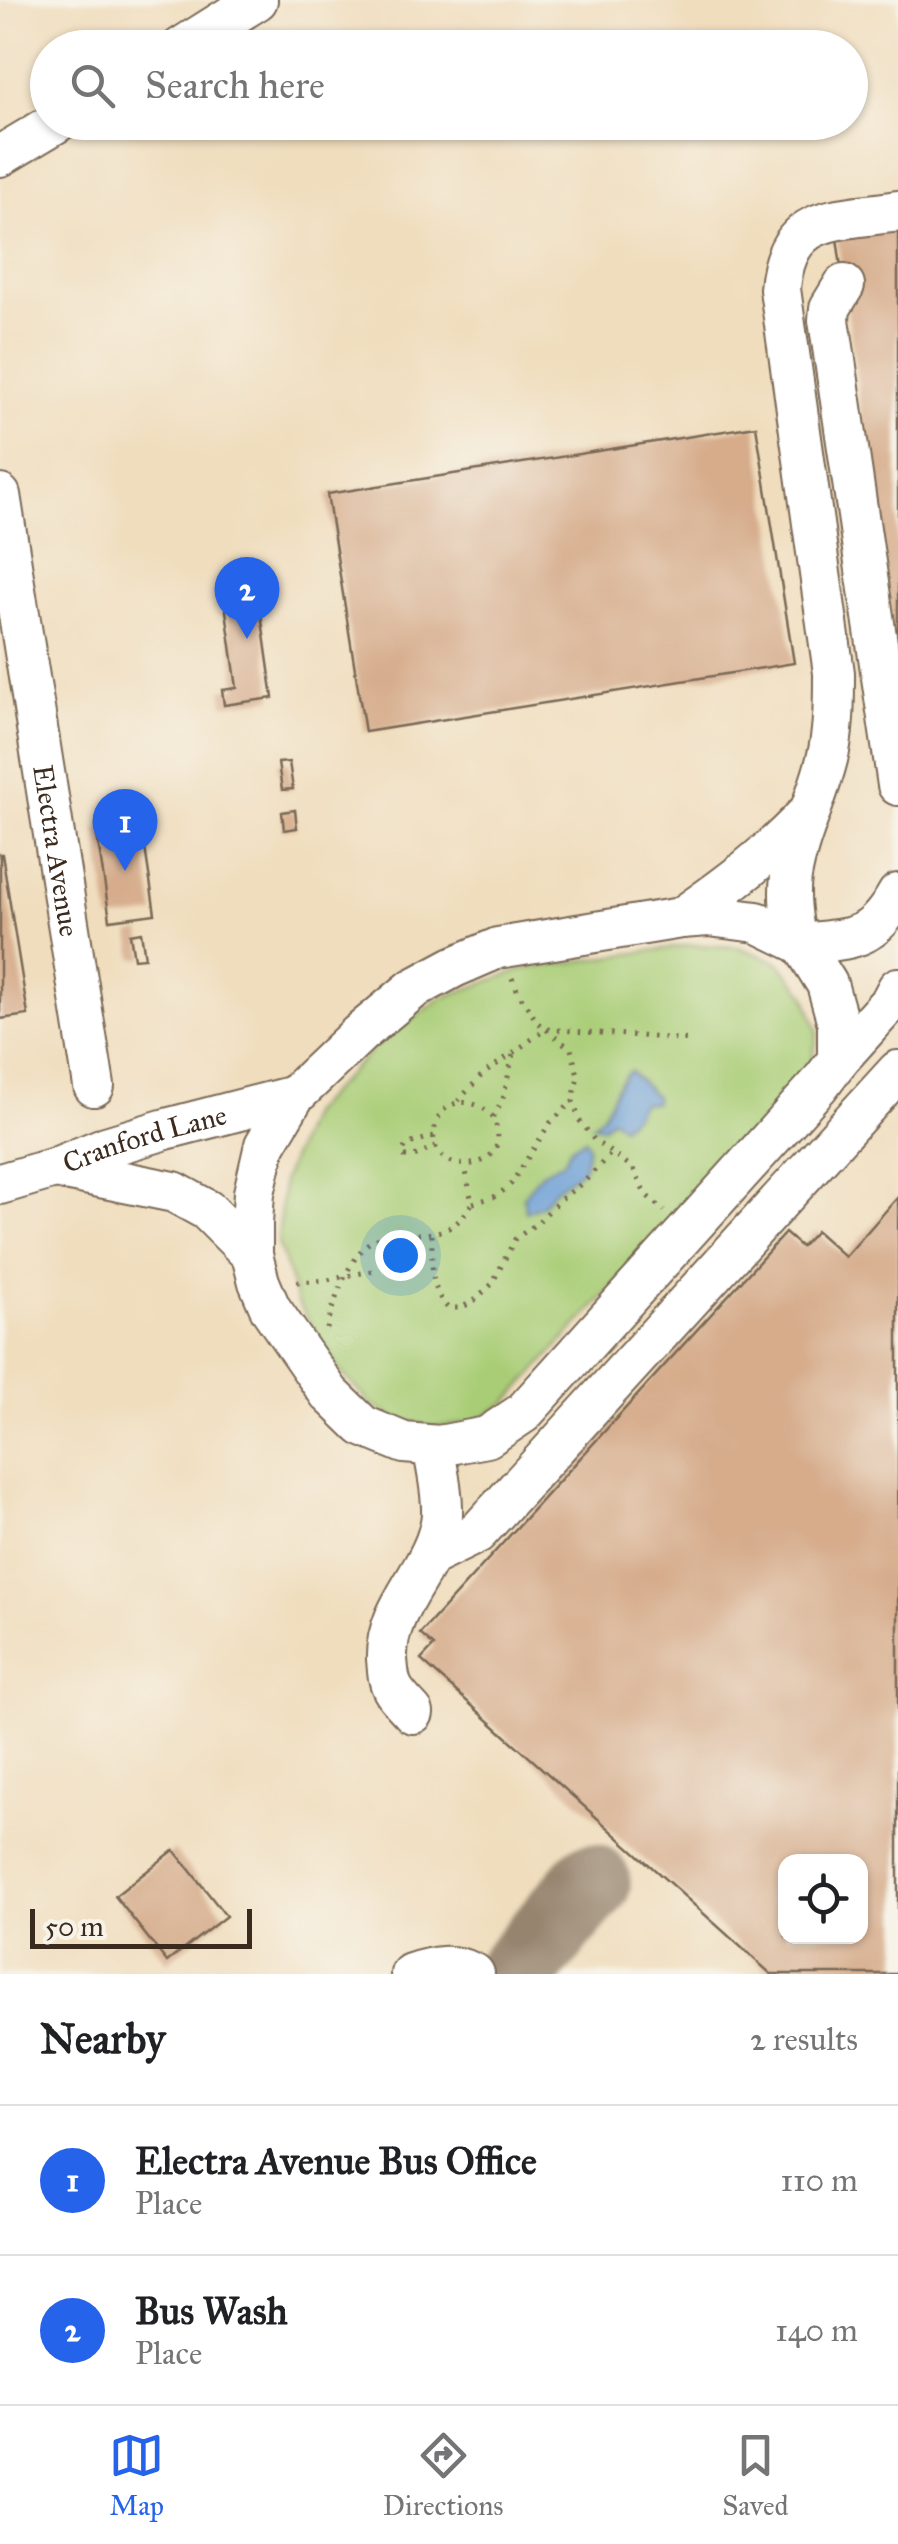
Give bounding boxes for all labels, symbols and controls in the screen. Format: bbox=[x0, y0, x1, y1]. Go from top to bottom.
search box bbox=[30, 30, 868, 140]
icon: search bbox=[65, 58, 120, 113]
text: Search here bbox=[145, 62, 325, 108]
pin: 2 bbox=[214, 556, 280, 639]
street label: Electra Avenue bbox=[25, 762, 87, 939]
pin: 1 bbox=[92, 788, 158, 871]
street label: Cranford Lane bbox=[58, 1097, 230, 1181]
your location bbox=[375, 1230, 426, 1281]
map controls bbox=[778, 1854, 868, 1944]
button: locate bbox=[778, 1854, 868, 1944]
scale bar bbox=[30, 1904, 252, 1948]
text: 50 m bbox=[45, 1909, 104, 1944]
text: Nearby bbox=[40, 2013, 165, 2065]
text: 2 results bbox=[750, 2020, 858, 2059]
text: Electra Avenue Bus Office bbox=[135, 2138, 537, 2184]
text: 1 bbox=[66, 2161, 79, 2200]
text: 110 m bbox=[780, 2161, 858, 2200]
text: Place bbox=[135, 2184, 202, 2223]
text: Bus Wash bbox=[135, 2288, 288, 2334]
text: 2 bbox=[65, 2311, 80, 2350]
text: 140 m bbox=[775, 2311, 858, 2350]
text: Place bbox=[135, 2334, 202, 2373]
tab: Map bbox=[109, 2428, 164, 2523]
tab: Directions bbox=[383, 2428, 504, 2523]
tab: Saved bbox=[722, 2428, 789, 2523]

